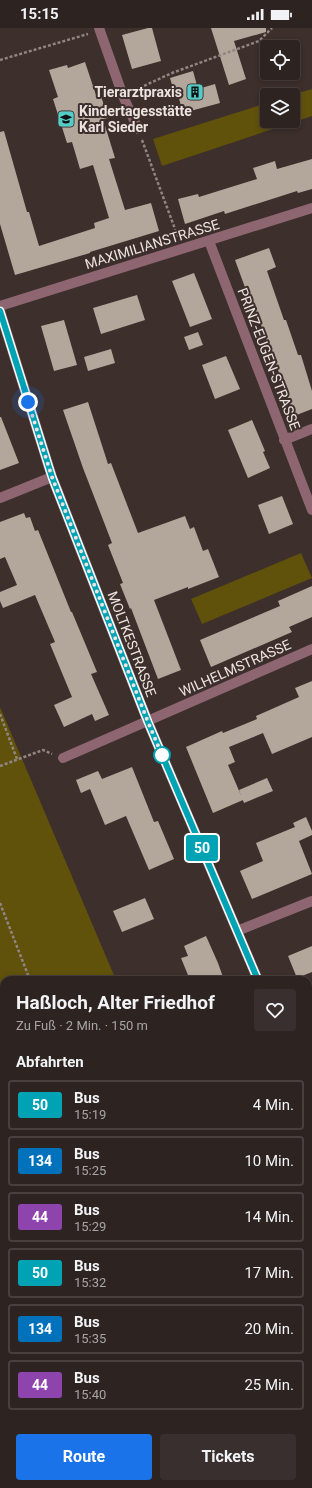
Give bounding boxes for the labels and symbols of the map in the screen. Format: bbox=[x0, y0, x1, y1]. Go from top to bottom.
building icon: Tierarztpraxis bbox=[185, 82, 205, 102]
place label: Tierarztpraxis bbox=[94, 84, 182, 100]
place label: Kindertagesstätte Karl Sieder bbox=[79, 103, 192, 135]
school or university icon: Kindertagesstätte Karl Sieder bbox=[56, 109, 76, 129]
street label: MAXIMILIANSTRASSE bbox=[83, 216, 221, 272]
street label: PRINZ-EUGEN-STRASSE bbox=[234, 286, 304, 432]
your location bbox=[18, 392, 38, 412]
street label: MOLTKESTRASSE bbox=[105, 589, 159, 699]
street label: WILHELMSTRASSE bbox=[177, 636, 293, 700]
unlabelled marker bbox=[153, 746, 171, 764]
line badge: 50 bbox=[184, 835, 220, 861]

